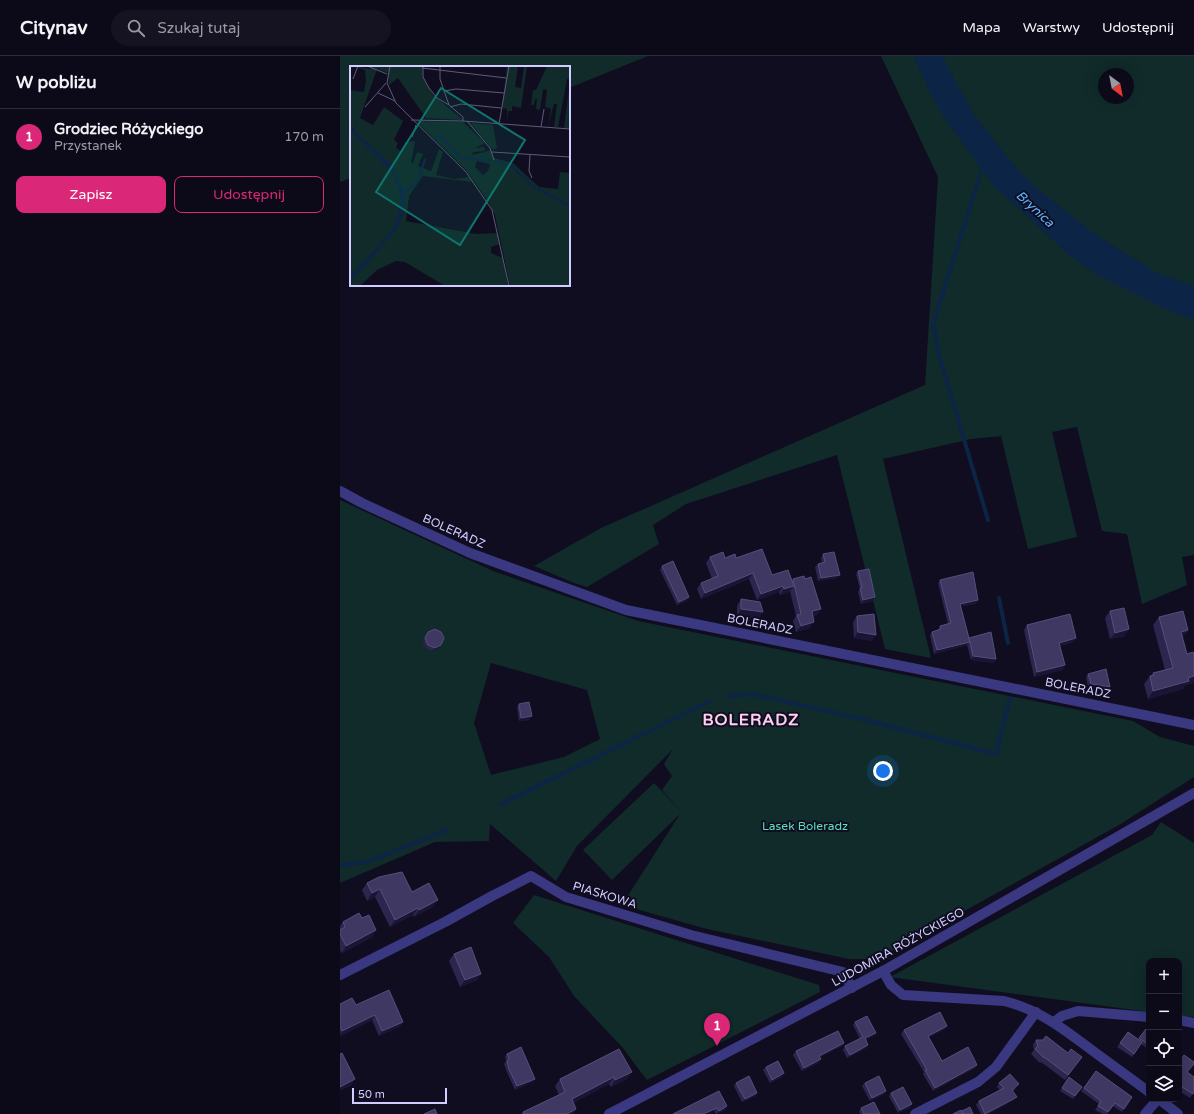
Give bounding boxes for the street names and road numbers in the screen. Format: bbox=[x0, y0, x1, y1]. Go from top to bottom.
street label: BOLERADZ bbox=[421, 511, 488, 551]
street label: BOLERADZ bbox=[726, 611, 794, 637]
street label: BOLERADZ bbox=[1044, 675, 1112, 701]
street label: PIASKOWA bbox=[571, 879, 639, 911]
street label: LUDOMIRA RÓŻYCKIEGO bbox=[829, 904, 967, 989]

